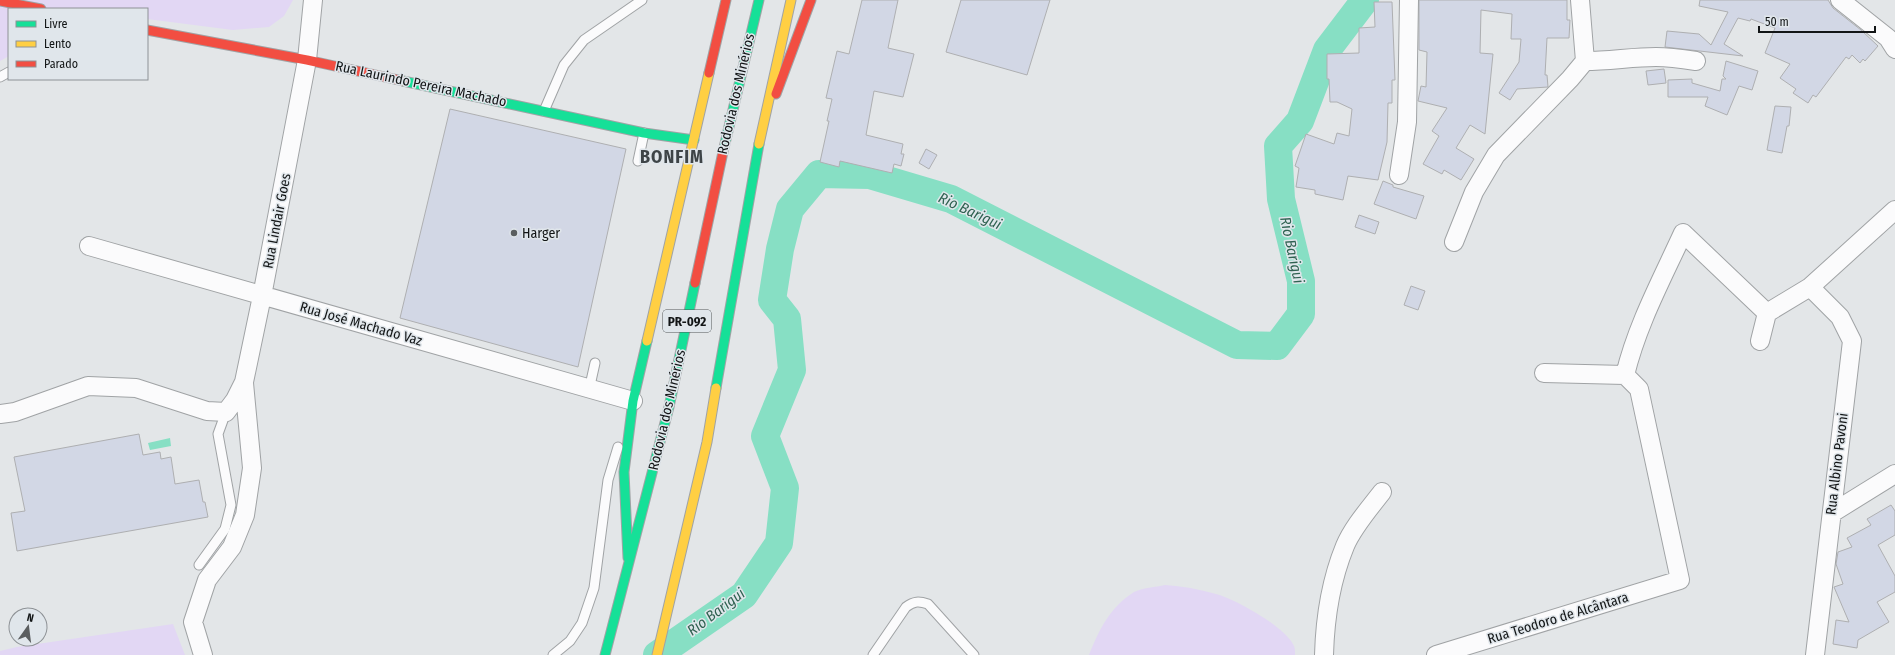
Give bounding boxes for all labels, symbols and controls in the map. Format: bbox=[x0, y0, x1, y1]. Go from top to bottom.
legend bbox=[8, 8, 148, 80]
scale bar bbox=[1759, 8, 1875, 34]
text: 50 m bbox=[1765, 15, 1789, 29]
text: Livre bbox=[44, 17, 68, 31]
street label: Rodovia dos Minérios bbox=[714, 32, 758, 156]
text: Lento bbox=[44, 37, 71, 51]
text: Parado bbox=[44, 57, 78, 71]
street label: Rua Laurindo Pereira Machado bbox=[334, 58, 508, 110]
district label: BONFIM bbox=[640, 146, 704, 168]
street label: Rua Lindair Goes bbox=[259, 172, 295, 270]
water label: Rio Barigui bbox=[936, 189, 1005, 234]
water label: Rio Barigui bbox=[1276, 215, 1308, 285]
place label: Harger bbox=[522, 225, 560, 242]
marker: Harger bbox=[509, 228, 519, 238]
street label: Rua José Machado Vaz bbox=[298, 298, 425, 350]
road number: PR-092 bbox=[663, 310, 711, 332]
street label: Rodovia dos Minérios bbox=[645, 348, 689, 472]
street label: Rua Albino Pavoni bbox=[1822, 412, 1852, 516]
water label: Rio Barigui bbox=[684, 584, 749, 640]
street label: Rua Teodoro de Alcântara bbox=[1485, 588, 1631, 648]
north arrow bbox=[8, 607, 48, 647]
text: N bbox=[26, 611, 35, 625]

